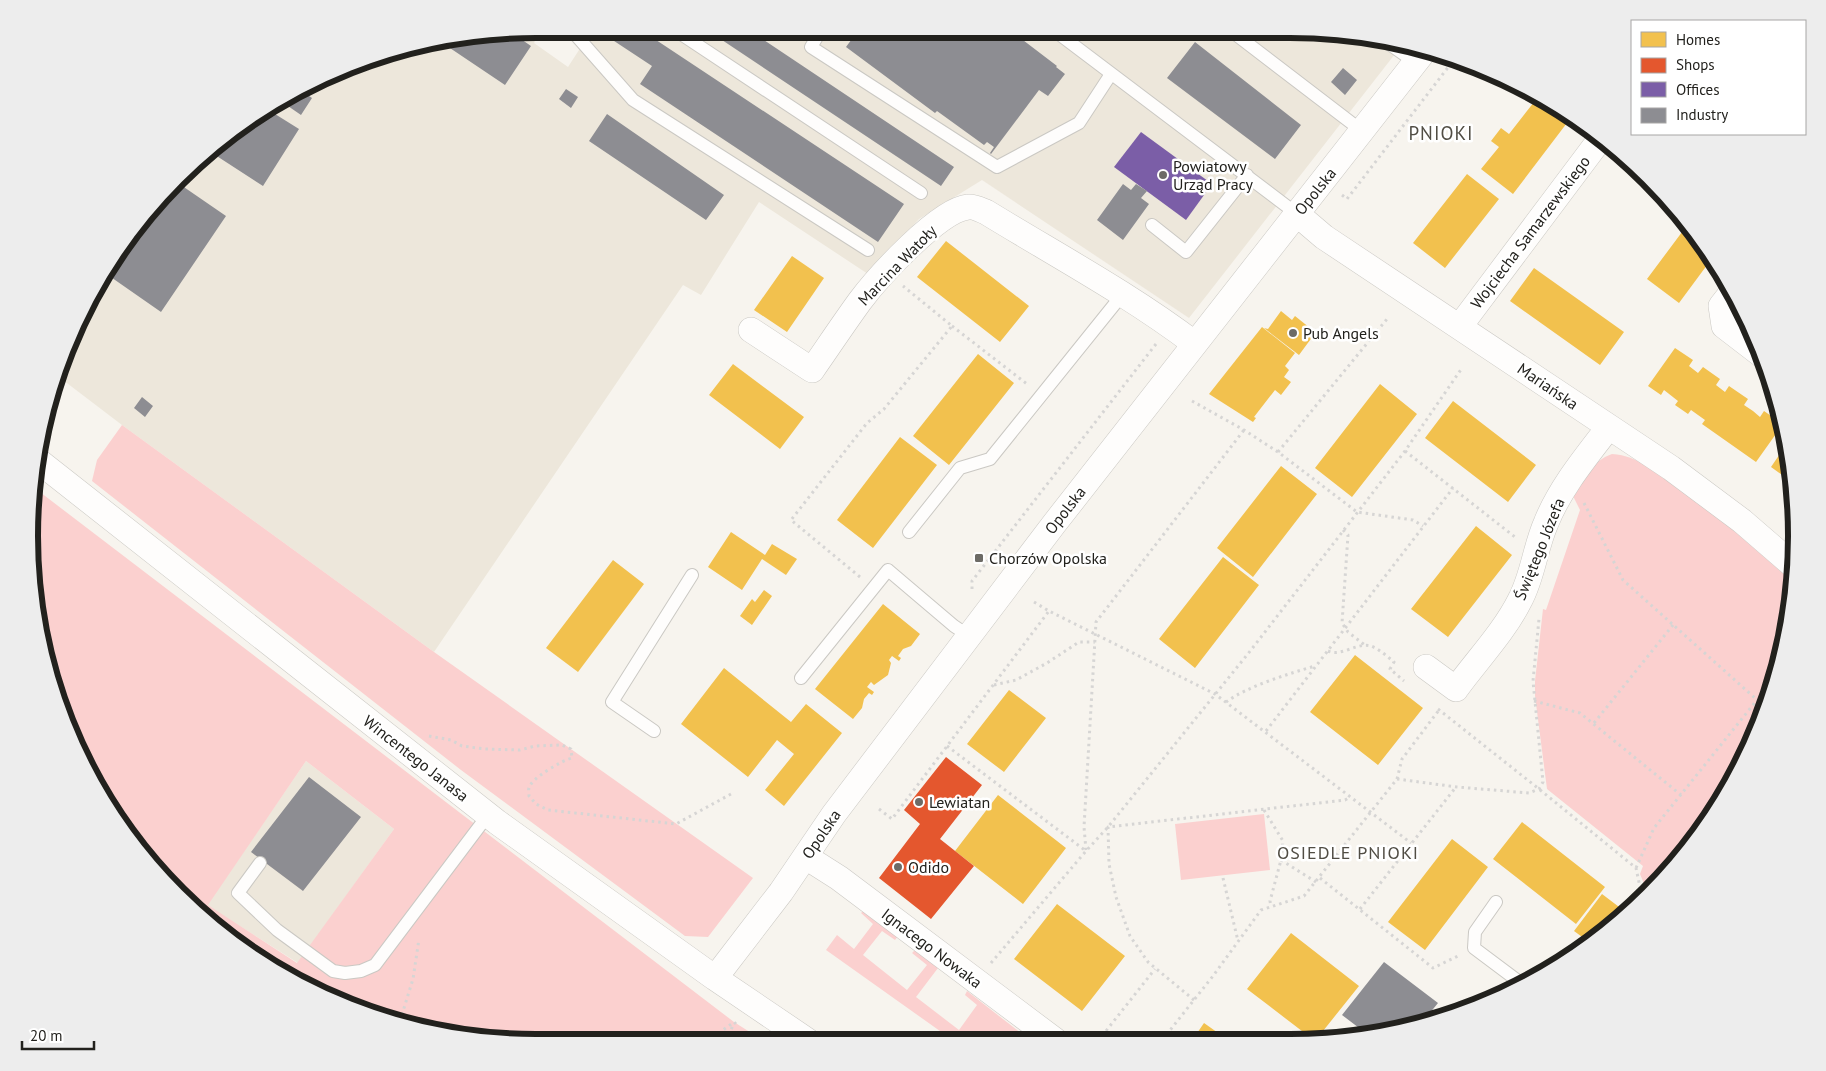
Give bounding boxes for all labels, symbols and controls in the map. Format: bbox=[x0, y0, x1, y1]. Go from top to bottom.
legend bbox=[1631, 20, 1806, 135]
text: Homes bbox=[1676, 30, 1720, 49]
text: Shops bbox=[1676, 55, 1715, 74]
text: Offices bbox=[1676, 80, 1720, 99]
text: Industry bbox=[1676, 105, 1728, 124]
district label: PNIOKI bbox=[1408, 121, 1474, 145]
street label: Wojciecha Samarzewskiego bbox=[1466, 152, 1594, 312]
place label: Powiatowy Urząd Pracy bbox=[1173, 156, 1254, 194]
street label: Opolska bbox=[1290, 163, 1340, 219]
marker: Powiatowy Urząd Pracy bbox=[1157, 169, 1169, 181]
street label: Marcina Watoły bbox=[853, 220, 941, 310]
place label: Pub Angels bbox=[1303, 323, 1379, 343]
marker: Pub Angels bbox=[1287, 327, 1299, 339]
street label: Mariańska bbox=[1514, 358, 1582, 414]
street label: Opolska bbox=[1040, 482, 1090, 538]
street label: Świętego Józefa bbox=[1509, 495, 1569, 603]
place label: Chorzów Opolska bbox=[989, 548, 1107, 568]
marker: Chorzów Opolska bbox=[973, 552, 985, 564]
street label: Wincentego Janasa bbox=[359, 711, 473, 805]
place label: Lewiatan bbox=[929, 792, 990, 812]
marker: Lewiatan bbox=[913, 796, 925, 808]
street label: Opolska bbox=[797, 806, 845, 862]
district label: OSIEDLE PNIOKI bbox=[1277, 841, 1419, 864]
place label: Odido bbox=[908, 857, 949, 877]
marker: Odido bbox=[892, 861, 904, 873]
street label: Ignacego Nowaka bbox=[878, 904, 986, 992]
scale bar bbox=[22, 1018, 95, 1050]
text: 20 m bbox=[30, 1026, 63, 1045]

